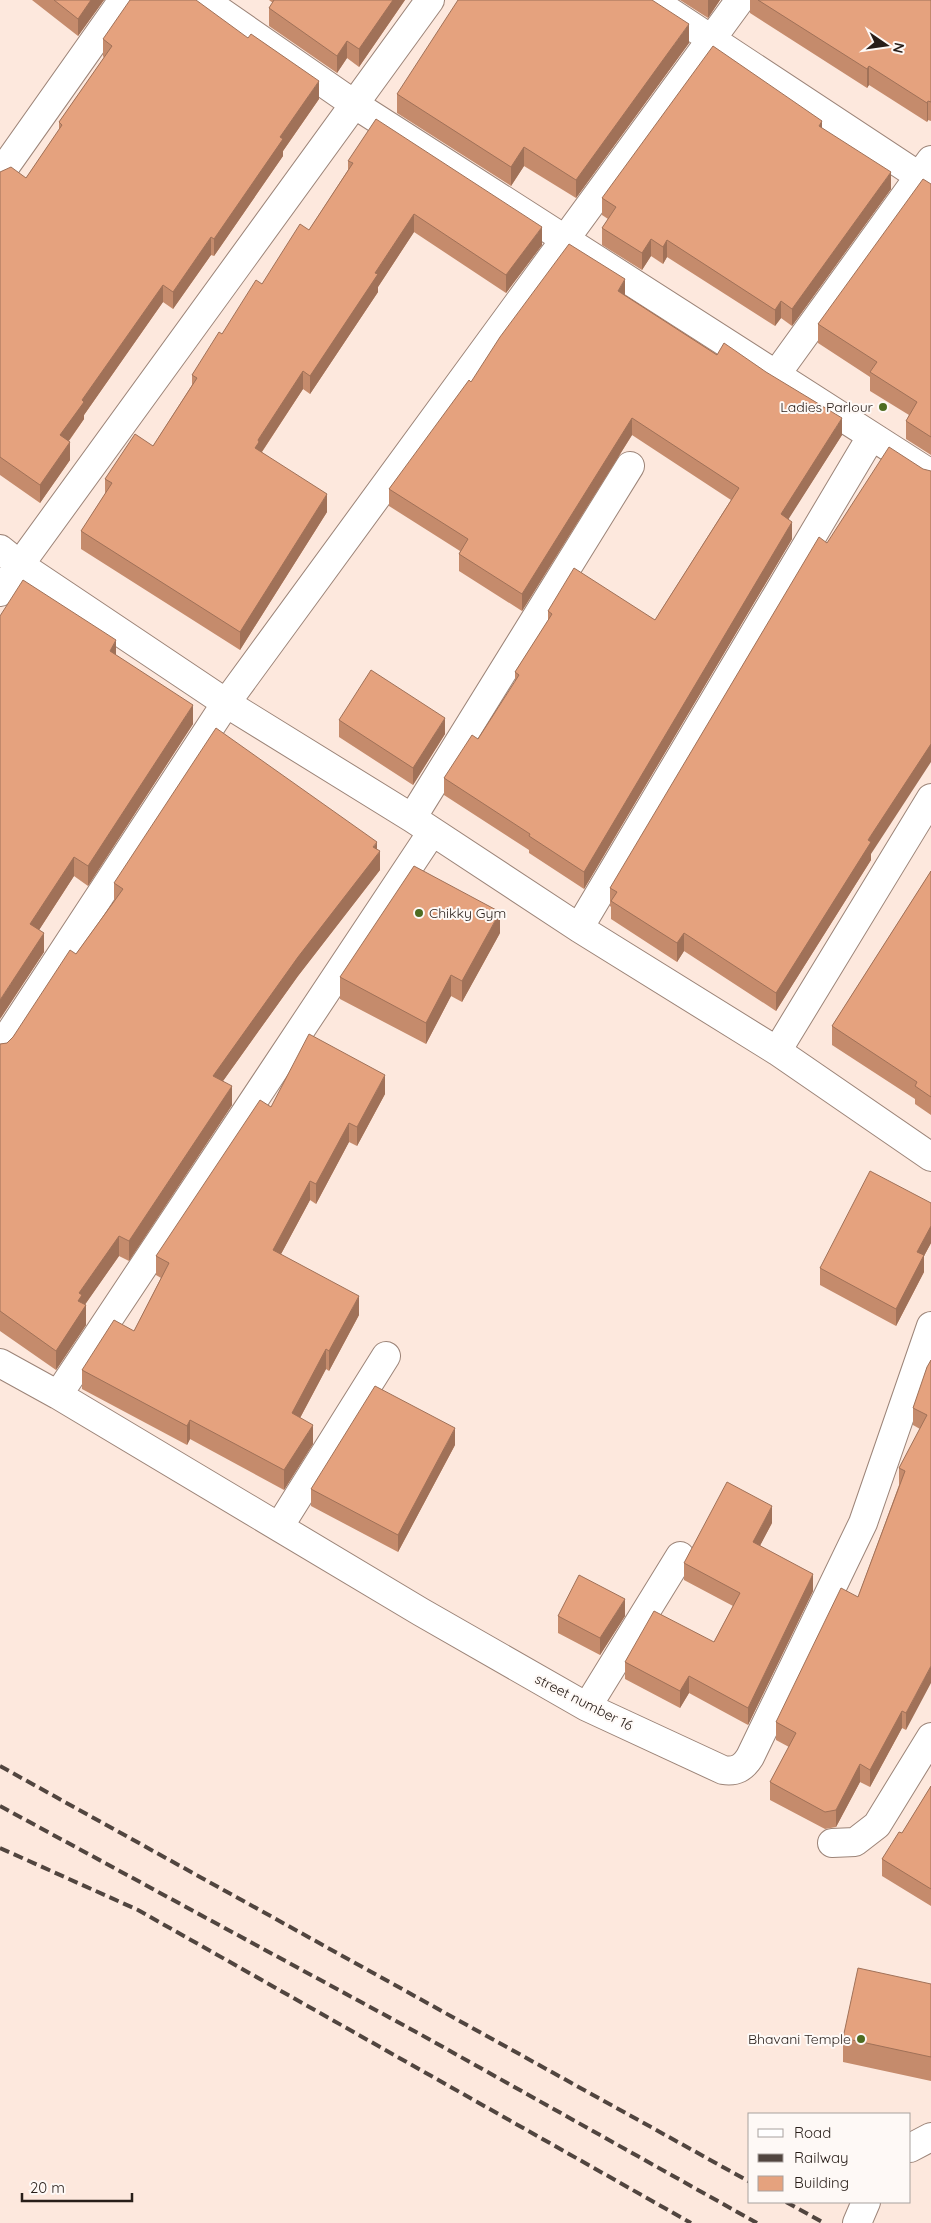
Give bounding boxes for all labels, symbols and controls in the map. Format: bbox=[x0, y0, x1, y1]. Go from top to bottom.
north arrow bbox=[861, 20, 911, 70]
text: N bbox=[889, 41, 909, 55]
place label: Ladies Parlour bbox=[780, 398, 874, 416]
marker: Ladies Parlour bbox=[877, 401, 889, 413]
place label: Chikky Gym bbox=[429, 904, 506, 922]
marker: Chikky Gym bbox=[413, 907, 425, 919]
street label: street number 16 bbox=[532, 1669, 637, 1735]
place label: Bhavani Temple bbox=[748, 2030, 851, 2048]
marker: Bhavani Temple bbox=[855, 2033, 867, 2045]
legend bbox=[748, 2113, 911, 2203]
text: Road bbox=[794, 2123, 831, 2142]
text: Railway bbox=[794, 2148, 849, 2167]
scale bar bbox=[22, 2170, 132, 2202]
text: Building bbox=[794, 2173, 849, 2192]
text: 20 m bbox=[30, 2178, 65, 2197]

